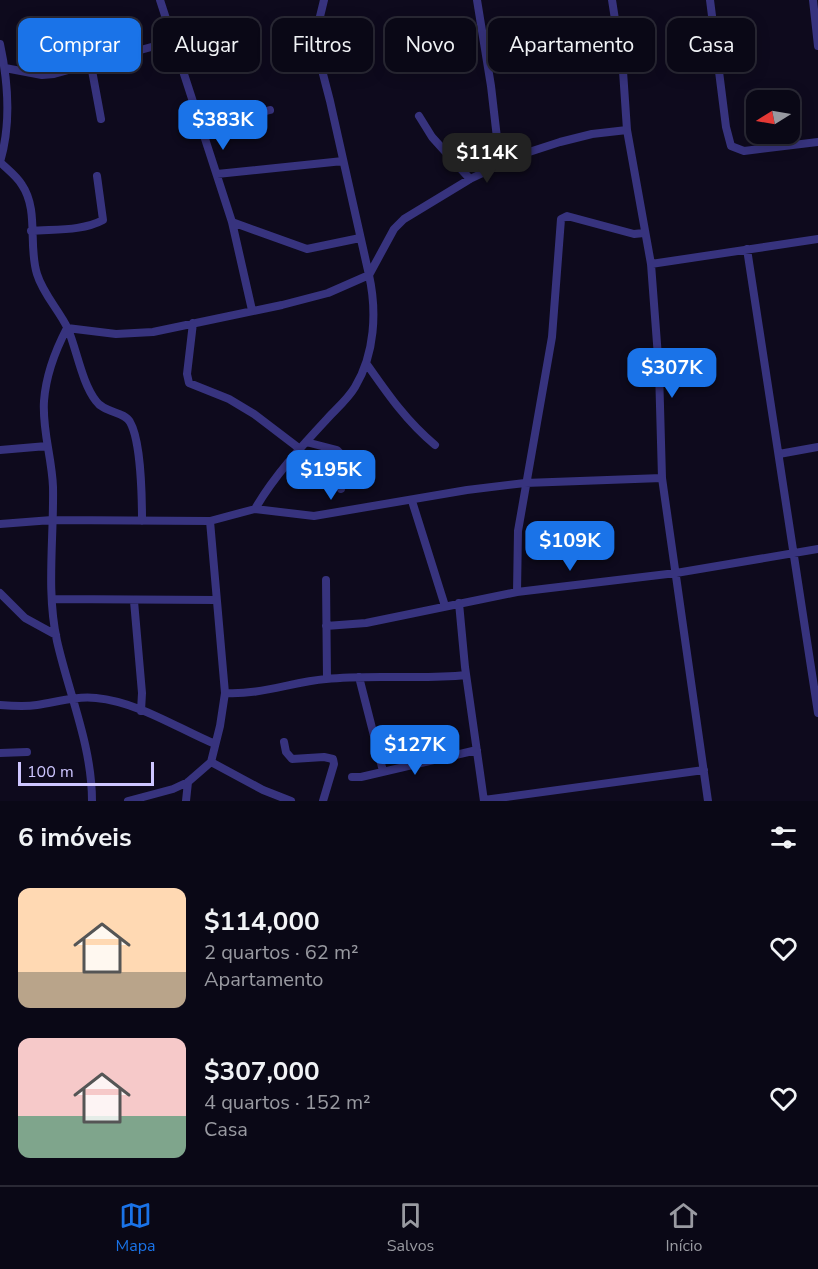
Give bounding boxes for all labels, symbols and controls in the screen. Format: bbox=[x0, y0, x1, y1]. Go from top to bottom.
chip: Comprar bbox=[18, 18, 141, 72]
chip: Alugar bbox=[153, 18, 260, 72]
chip: Filtros bbox=[272, 18, 373, 72]
chip: Novo bbox=[385, 18, 476, 72]
chip: Apartamento bbox=[488, 18, 655, 72]
chip: Casa bbox=[667, 18, 755, 72]
north arrow bbox=[746, 90, 800, 144]
map controls bbox=[746, 90, 800, 144]
pin: $383K bbox=[181, 100, 265, 151]
text: $383K bbox=[192, 106, 254, 133]
pin: $114K bbox=[445, 133, 529, 184]
text: $114K bbox=[456, 139, 518, 166]
pin: $307K bbox=[630, 348, 714, 399]
text: $307K bbox=[641, 354, 703, 381]
pin: $195K bbox=[289, 450, 373, 501]
text: $195K bbox=[300, 456, 362, 483]
pin: $109K bbox=[528, 521, 612, 572]
text: $109K bbox=[539, 527, 601, 554]
pin: $127K bbox=[373, 725, 457, 776]
text: $127K bbox=[384, 731, 446, 758]
scale bar bbox=[18, 759, 154, 786]
text: 100 m bbox=[27, 761, 74, 783]
text: 6 imóveis bbox=[18, 820, 132, 855]
icon: filters bbox=[767, 821, 800, 854]
text: $114,000 bbox=[204, 904, 320, 939]
icon: home bbox=[66, 912, 138, 984]
icon: heart bbox=[767, 932, 800, 965]
text: 2 quartos · 62 m² bbox=[204, 939, 359, 966]
text: Apartamento bbox=[204, 966, 323, 993]
text: $307,000 bbox=[204, 1054, 320, 1089]
icon: home bbox=[66, 1062, 138, 1134]
icon: heart bbox=[767, 1082, 800, 1115]
text: 4 quartos · 152 m² bbox=[204, 1089, 371, 1116]
text: Casa bbox=[204, 1116, 248, 1143]
tab: Mapa bbox=[116, 1199, 156, 1257]
tab: Salvos bbox=[387, 1199, 434, 1257]
tab: Início bbox=[665, 1199, 702, 1257]

